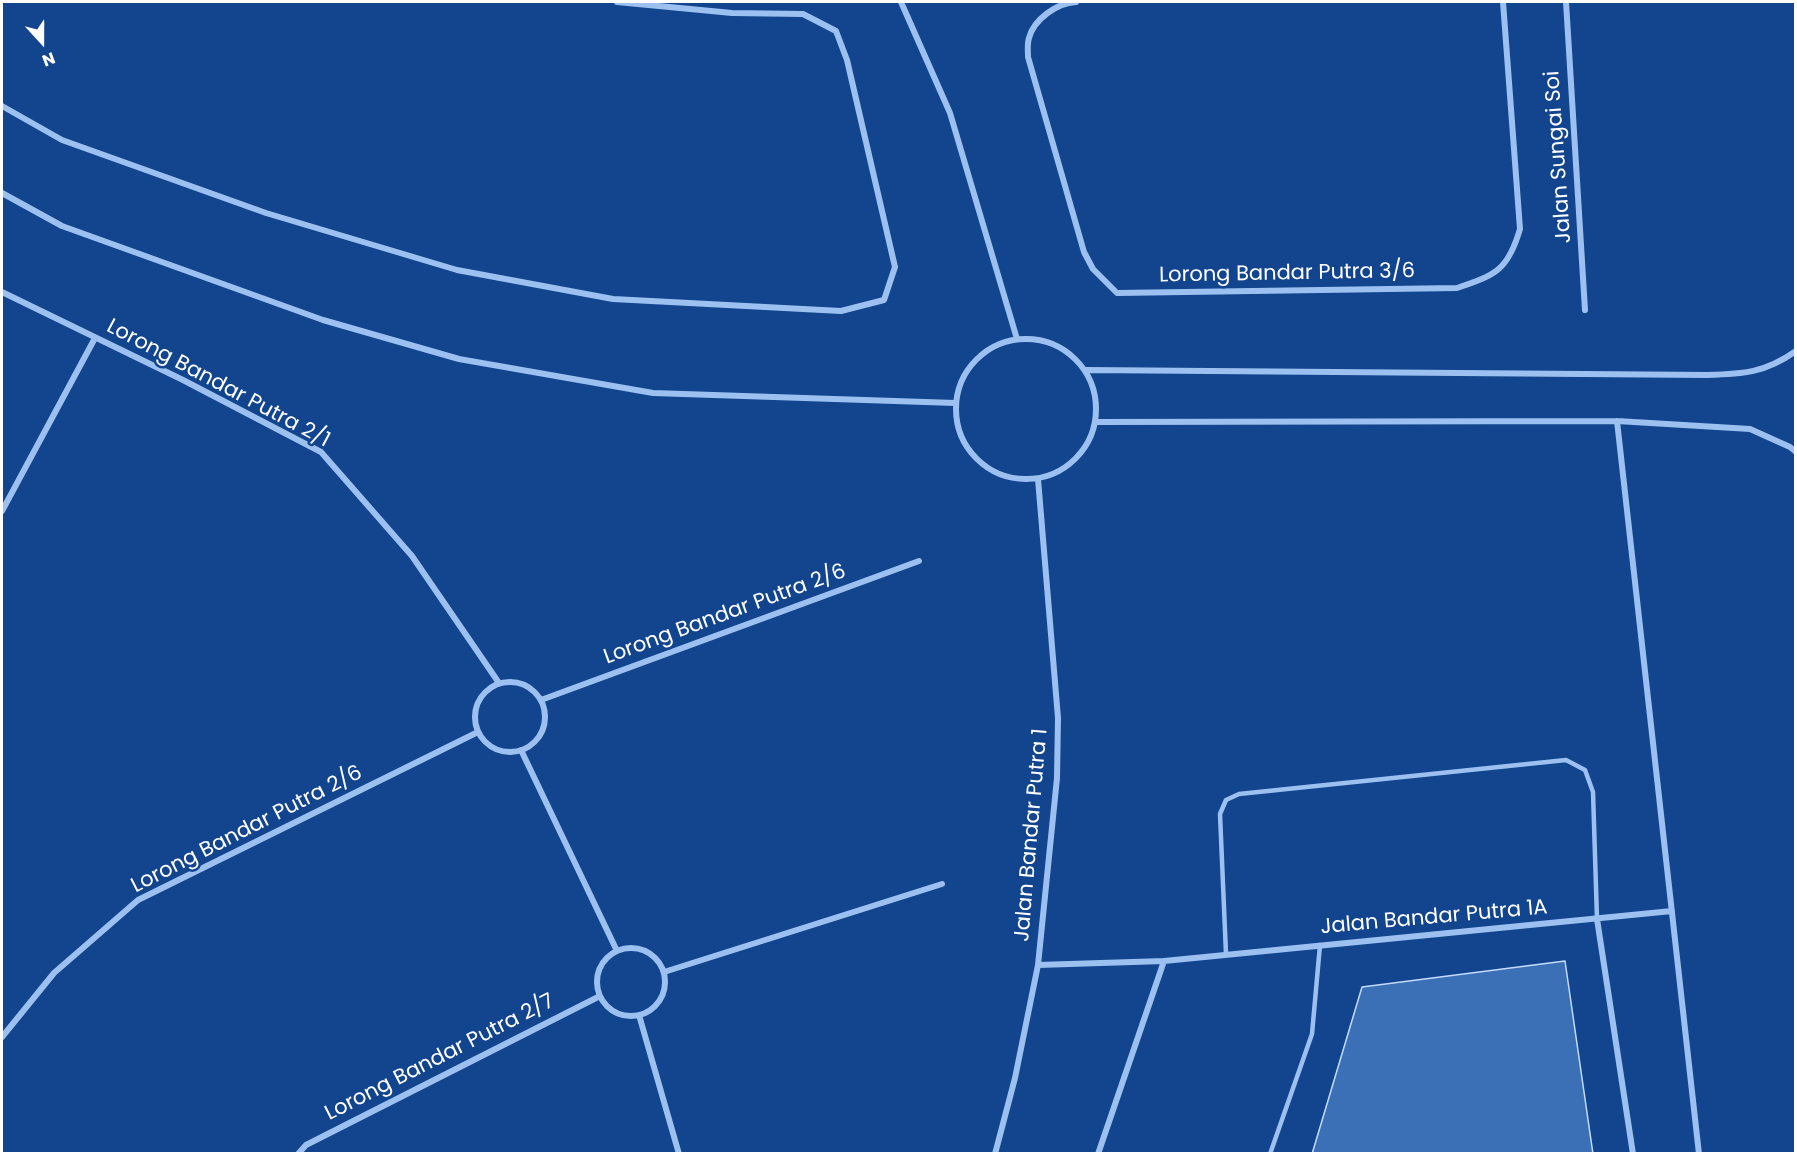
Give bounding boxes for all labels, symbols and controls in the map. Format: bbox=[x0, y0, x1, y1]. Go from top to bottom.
north arrow bbox=[12, 12, 72, 72]
text: N bbox=[39, 46, 58, 72]
street label: Jalan Sungai Soi bbox=[1540, 70, 1578, 244]
street label: Lorong Bandar Putra 3/6 bbox=[1159, 259, 1415, 289]
street label: Lorong Bandar Putra 2/1 bbox=[102, 314, 334, 454]
street label: Lorong Bandar Putra 2/6 bbox=[601, 559, 849, 671]
street label: Jalan Bandar Putra 1 bbox=[1010, 727, 1054, 943]
street label: Lorong Bandar Putra 2/6 bbox=[127, 761, 367, 899]
street label: Jalan Bandar Putra 1A bbox=[1319, 896, 1549, 940]
street label: Lorong Bandar Putra 2/7 bbox=[321, 989, 559, 1127]

